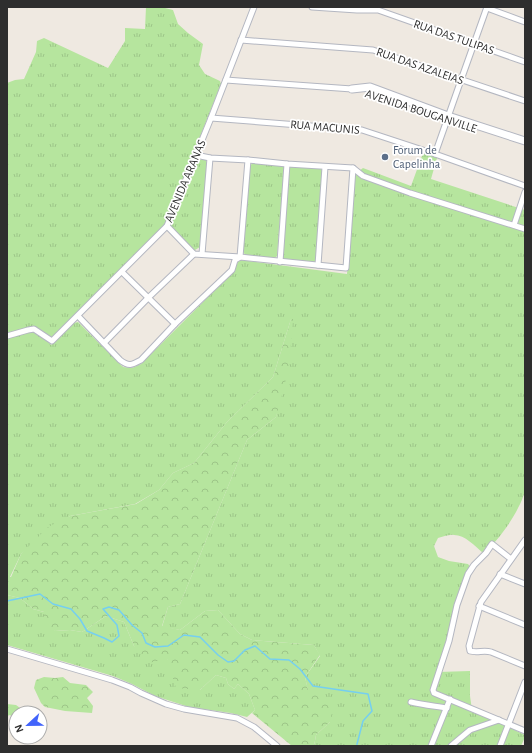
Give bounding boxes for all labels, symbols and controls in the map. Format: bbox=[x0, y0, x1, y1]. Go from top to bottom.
street label: RUA DAS TULIPAS bbox=[412, 18, 496, 57]
street label: RUA DAS AZALEIAS bbox=[375, 45, 466, 87]
street label: AVENIDA BOUGANVILLE bbox=[364, 87, 479, 135]
street label: RUA MACUNIS bbox=[290, 118, 361, 136]
street label: AVENIDA ARANAS bbox=[162, 138, 208, 224]
place label: Forum de Capelinha bbox=[393, 144, 441, 170]
marker: Forum de Capelinha bbox=[380, 152, 390, 162]
north arrow bbox=[8, 705, 48, 745]
text: N bbox=[13, 723, 26, 734]

